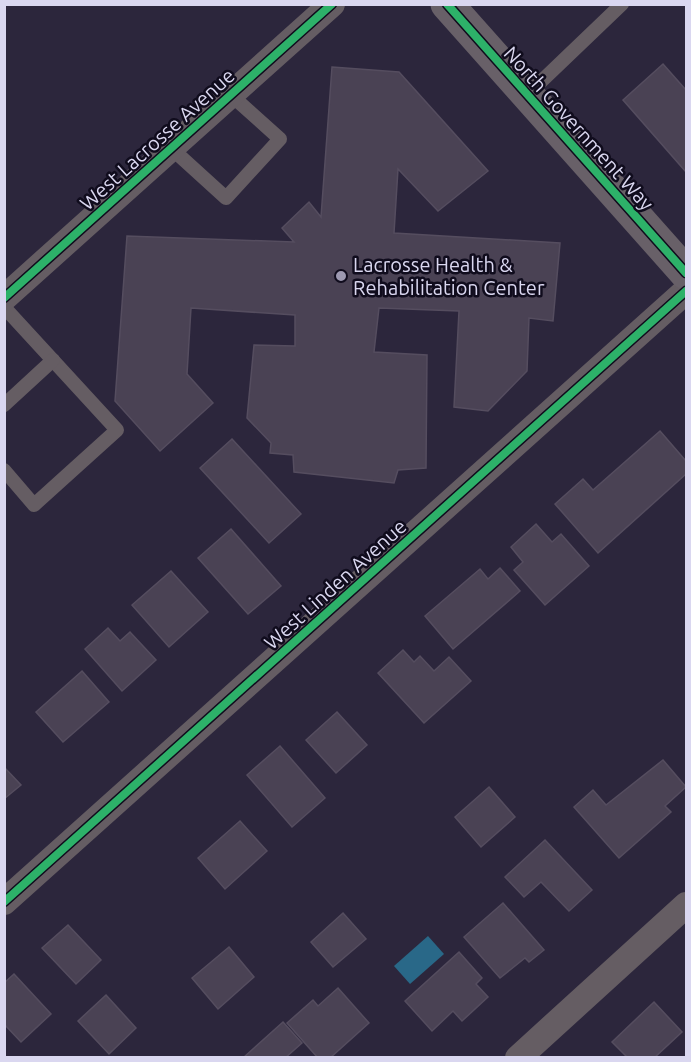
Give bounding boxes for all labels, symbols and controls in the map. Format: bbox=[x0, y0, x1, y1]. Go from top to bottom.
street label: North Government Way bbox=[499, 41, 659, 215]
street label: West Lacrosse Avenue bbox=[75, 64, 239, 214]
place label: Lacrosse Health & Rehabilitation Center bbox=[353, 253, 545, 299]
marker: Lacrosse Health & Rehabilitation Center bbox=[334, 269, 348, 283]
street label: West Linden Avenue bbox=[259, 514, 411, 654]

